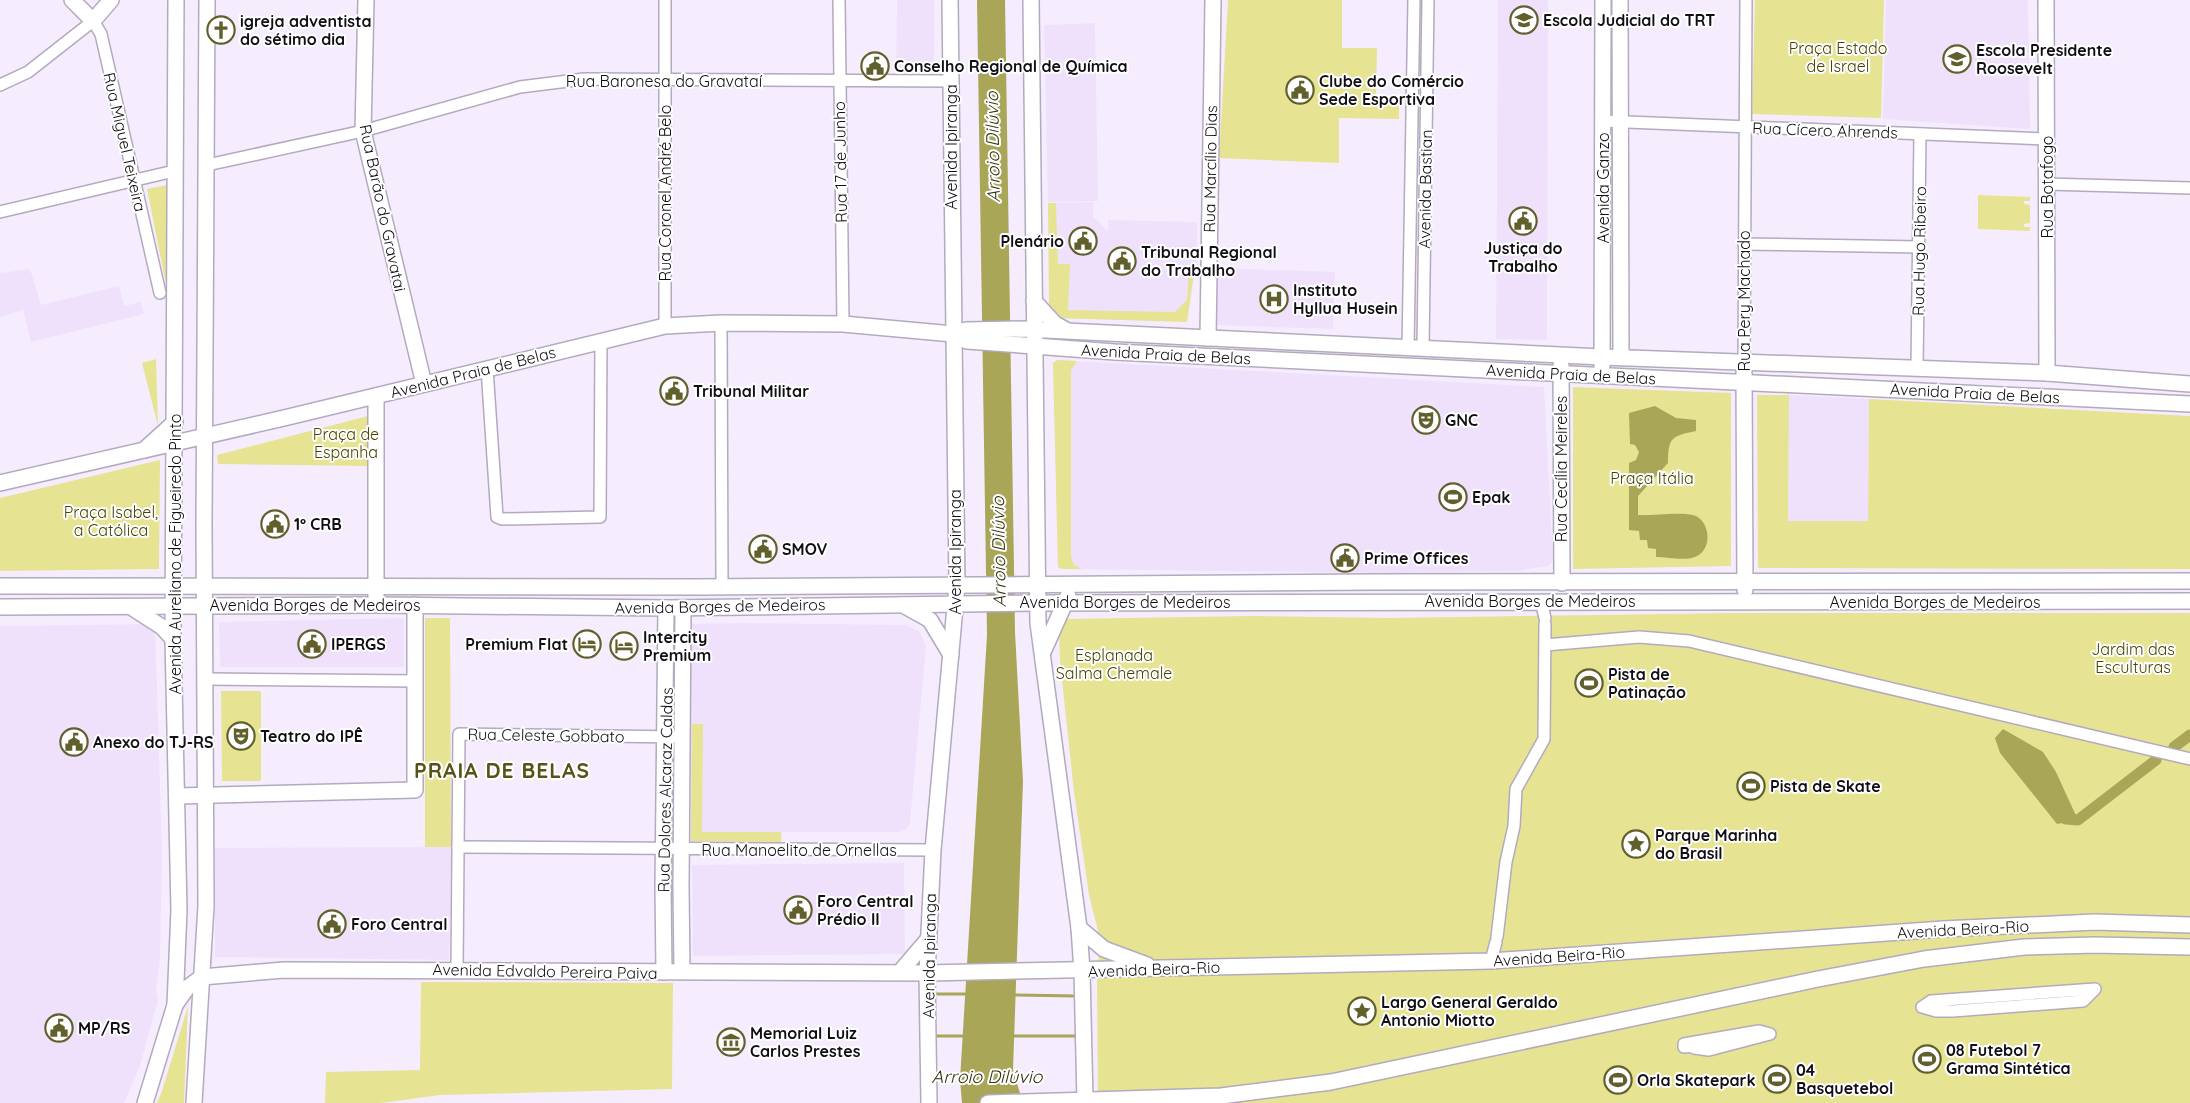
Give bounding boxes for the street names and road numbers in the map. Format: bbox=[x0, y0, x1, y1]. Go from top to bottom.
street label: Rua Miguel Teixeira bbox=[99, 70, 151, 214]
street label: Rua Baronesa do Gravataí bbox=[566, 71, 763, 91]
street label: Avenida Ipiranga bbox=[941, 84, 961, 210]
street label: Rua 17 de Junho bbox=[829, 101, 851, 223]
street label: Rua Coronel André Belo bbox=[655, 105, 675, 281]
street label: Rua Marcílio Dias bbox=[1199, 105, 1221, 233]
street label: Rua Cícero Ahrends bbox=[1752, 117, 1898, 143]
street label: Rua Barão do Gravatai bbox=[355, 123, 411, 293]
street label: Avenida Bastian bbox=[1414, 129, 1436, 249]
street label: Avenida Ganzo bbox=[1593, 132, 1613, 244]
street label: Rua Botafogo bbox=[2037, 135, 2057, 239]
street label: Rua Hugo Ribeiro bbox=[1908, 186, 1930, 316]
street label: Rua Pery Machado bbox=[1734, 230, 1754, 372]
street label: Avenida Praia de Belas bbox=[1081, 340, 1251, 368]
street label: Avenida Praia de Belas bbox=[388, 342, 558, 402]
street label: Avenida Praia de Belas bbox=[1486, 360, 1656, 388]
street label: Avenida Praia de Belas bbox=[1890, 379, 2060, 407]
street label: Rua Cecília Meireles bbox=[1551, 396, 1571, 542]
street label: Avenida Aureliano de Figueiredo Pinto bbox=[165, 414, 185, 694]
street label: Avenida Ipiranga bbox=[945, 489, 965, 615]
street label: Avenida Borges de Medeiros bbox=[1425, 591, 1635, 611]
street label: Avenida Borges de Medeiros bbox=[1020, 592, 1230, 612]
street label: Avenida Borges de Medeiros bbox=[1830, 592, 2040, 612]
street label: Avenida Borges de Medeiros bbox=[614, 594, 826, 618]
street label: Avenida Borges de Medeiros bbox=[210, 595, 420, 615]
street label: Rua Dolores Alcaraz Caldas bbox=[653, 687, 677, 893]
street label: Rua Celeste Gobbato bbox=[467, 724, 625, 746]
street label: Rua Manoelito de Ornellas bbox=[701, 840, 897, 860]
street label: Avenida Ipiranga bbox=[918, 893, 940, 1019]
street label: Avenida Beira-Rio bbox=[1896, 916, 2030, 942]
street label: Avenida Beira-Rio bbox=[1492, 941, 1626, 971]
street label: Avenida Beira-Rio bbox=[1088, 957, 1220, 981]
street label: Avenida Edvaldo Pereira Paiva bbox=[432, 959, 658, 983]

